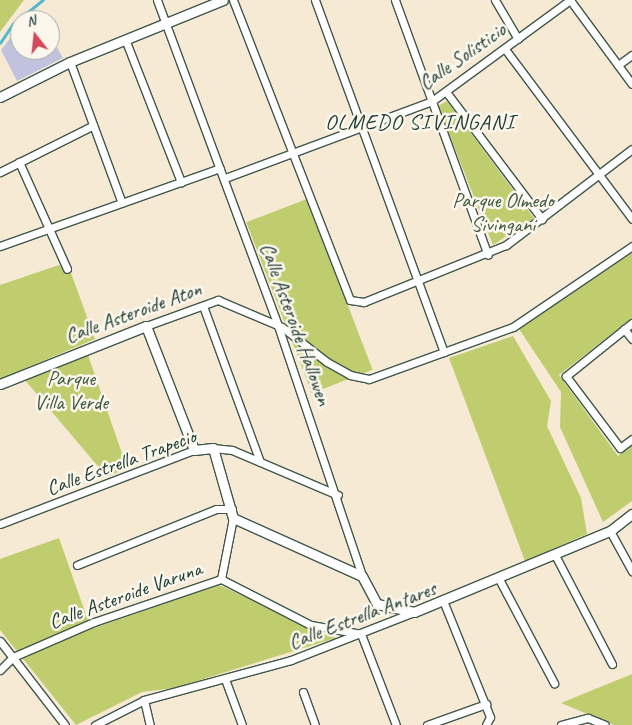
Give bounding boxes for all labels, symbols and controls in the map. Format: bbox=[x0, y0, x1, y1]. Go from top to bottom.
north arrow bbox=[10, 10, 60, 60]
text: N bbox=[24, 12, 38, 30]
street label: Calle Solisticio bbox=[414, 17, 510, 95]
district label: OLMEDO SIVINGANI bbox=[324, 110, 516, 136]
park label: Parque Olmedo Sivingani bbox=[452, 187, 554, 237]
street label: Calle Asteroide Hallowen bbox=[255, 239, 337, 409]
street label: Calle Asteroide Aton bbox=[62, 276, 204, 348]
park label: Parque Villa Verde bbox=[34, 365, 108, 415]
street label: Calle Estrella Trapecio bbox=[43, 423, 199, 501]
street label: Calle Asteroide Varuna bbox=[45, 556, 205, 634]
street label: Calle Estrella Antares bbox=[285, 575, 439, 655]

